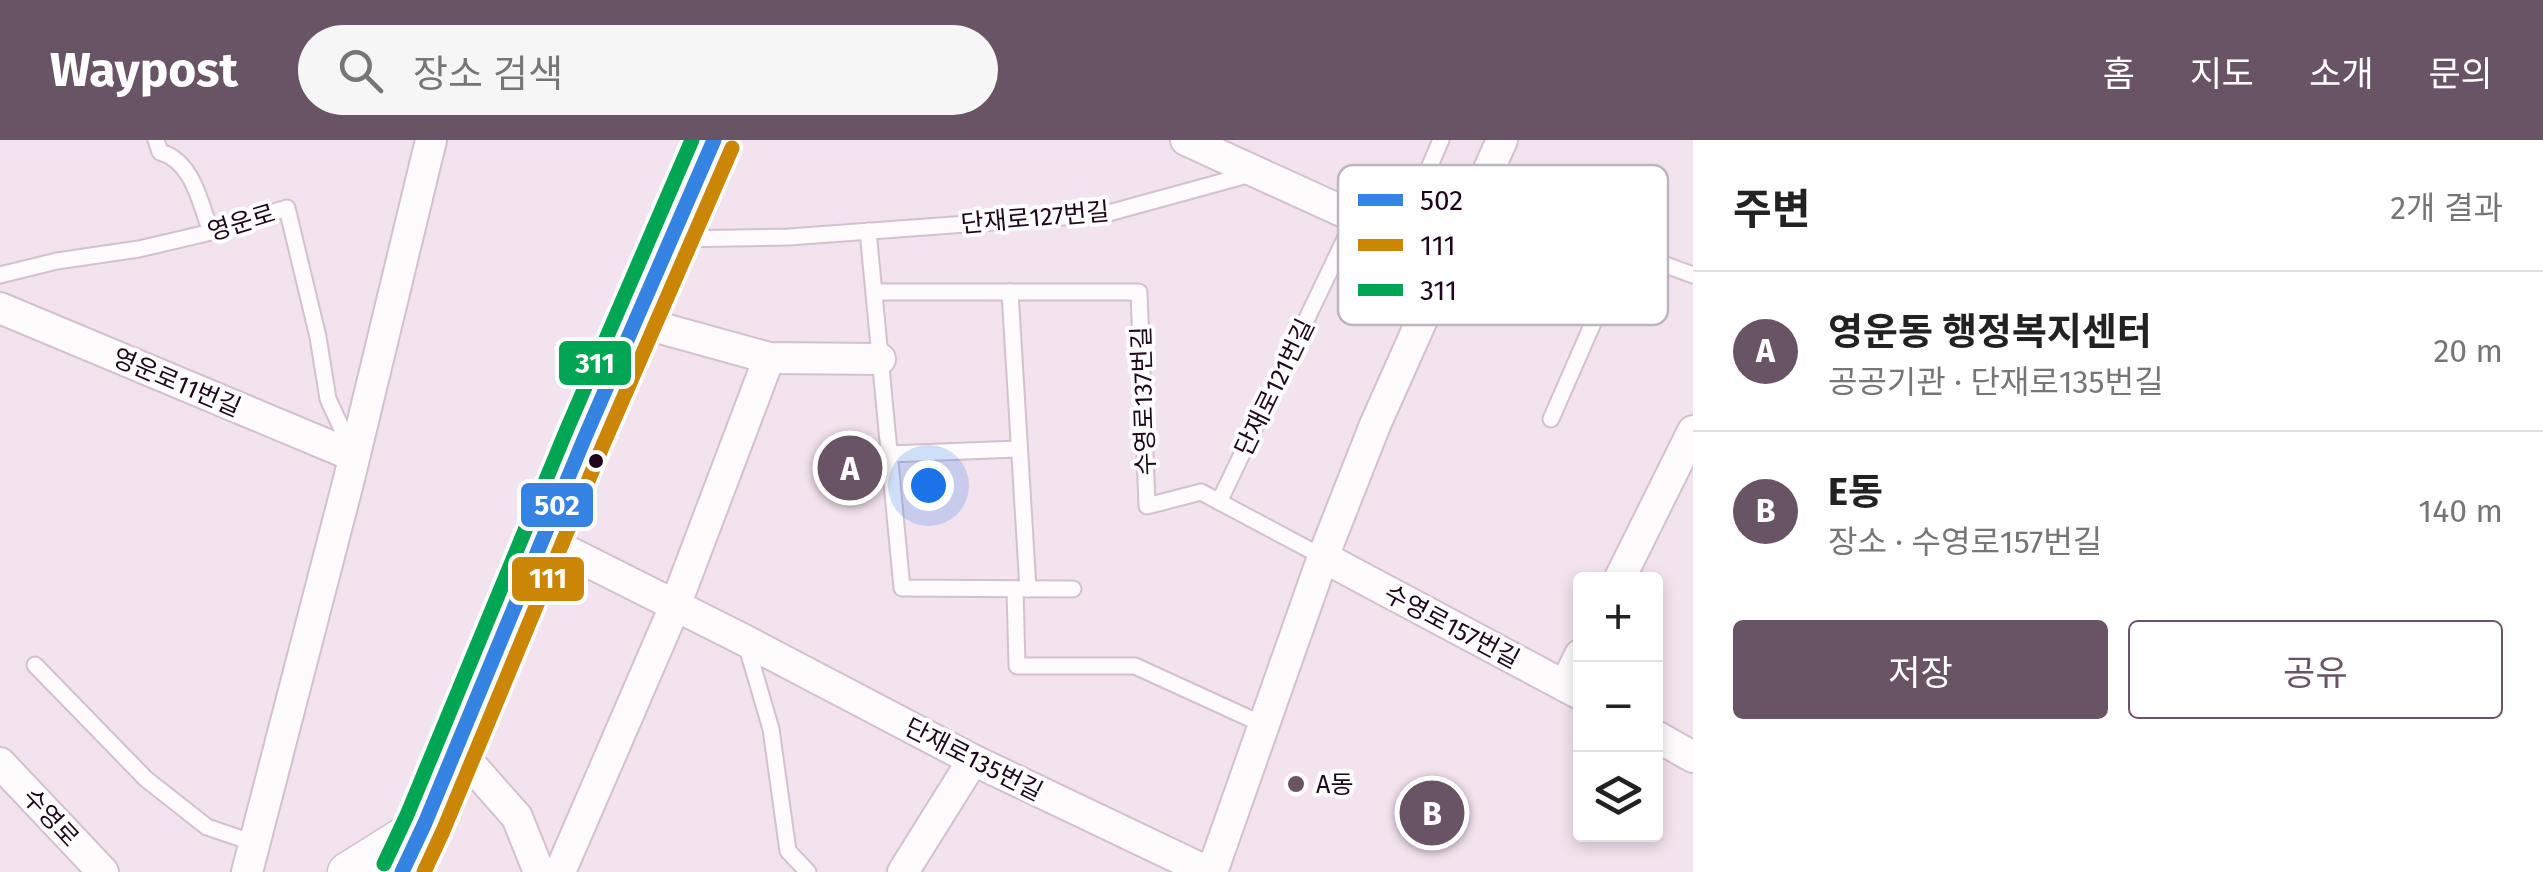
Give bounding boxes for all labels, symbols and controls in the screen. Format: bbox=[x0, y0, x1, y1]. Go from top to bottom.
search box bbox=[298, 25, 998, 115]
text: Waypost bbox=[50, 41, 238, 99]
icon: search bbox=[333, 43, 388, 98]
text: 장소 검색 bbox=[413, 51, 563, 97]
text: 홈 bbox=[2103, 53, 2135, 95]
text: 지도 bbox=[2190, 53, 2254, 95]
text: 소개 bbox=[2309, 53, 2374, 95]
text: 문의 bbox=[2429, 53, 2493, 95]
legend bbox=[1338, 165, 1668, 325]
text: 502 bbox=[1420, 184, 1463, 217]
text: 주변 bbox=[1733, 185, 1810, 235]
text: 2개 결과 bbox=[2390, 189, 2503, 227]
street label: 단재로127번길 bbox=[960, 197, 1111, 239]
street label: 영운로 bbox=[204, 199, 279, 247]
text: 111 bbox=[1420, 229, 1456, 262]
text: 311 bbox=[1420, 274, 1457, 307]
text: 영운동 행정복지센터 bbox=[1828, 309, 2152, 355]
street label: 단재로121번길 bbox=[1229, 314, 1321, 461]
street label: 수영로137번길 bbox=[1126, 326, 1162, 476]
text: A bbox=[1756, 332, 1775, 370]
text: 20 m bbox=[2433, 332, 2503, 370]
line badge: 311 bbox=[557, 339, 633, 387]
street label: 영운로11번길 bbox=[108, 342, 245, 423]
text: 311 bbox=[574, 347, 615, 380]
text: 공공기관 · 단재로135번길 bbox=[1828, 363, 2163, 401]
pin: A bbox=[818, 430, 882, 506]
unlabelled marker bbox=[586, 451, 606, 471]
your location bbox=[903, 460, 954, 511]
text: E동 bbox=[1828, 469, 1883, 515]
line badge: 502 bbox=[519, 481, 595, 529]
text: 502 bbox=[534, 489, 580, 522]
text: B bbox=[1756, 492, 1775, 530]
text: 140 m bbox=[2418, 492, 2503, 530]
text: 장소 · 수영로157번길 bbox=[1828, 523, 2102, 561]
line badge: 111 bbox=[510, 555, 586, 603]
text: 111 bbox=[529, 562, 567, 595]
map controls bbox=[1573, 572, 1663, 842]
button: + bbox=[1573, 572, 1663, 662]
street label: 수영로157번길 bbox=[1379, 579, 1524, 675]
button: 저장 bbox=[1733, 620, 2108, 719]
button: 공유 bbox=[2128, 620, 2503, 719]
button: − bbox=[1573, 662, 1663, 752]
street label: 단재로135번길 bbox=[900, 712, 1048, 807]
button: layers bbox=[1573, 752, 1663, 842]
place label: A동 bbox=[1316, 770, 1353, 800]
marker: A동 bbox=[1285, 773, 1307, 795]
pin: B bbox=[1400, 776, 1464, 850]
street label: 수영로 bbox=[16, 782, 85, 853]

